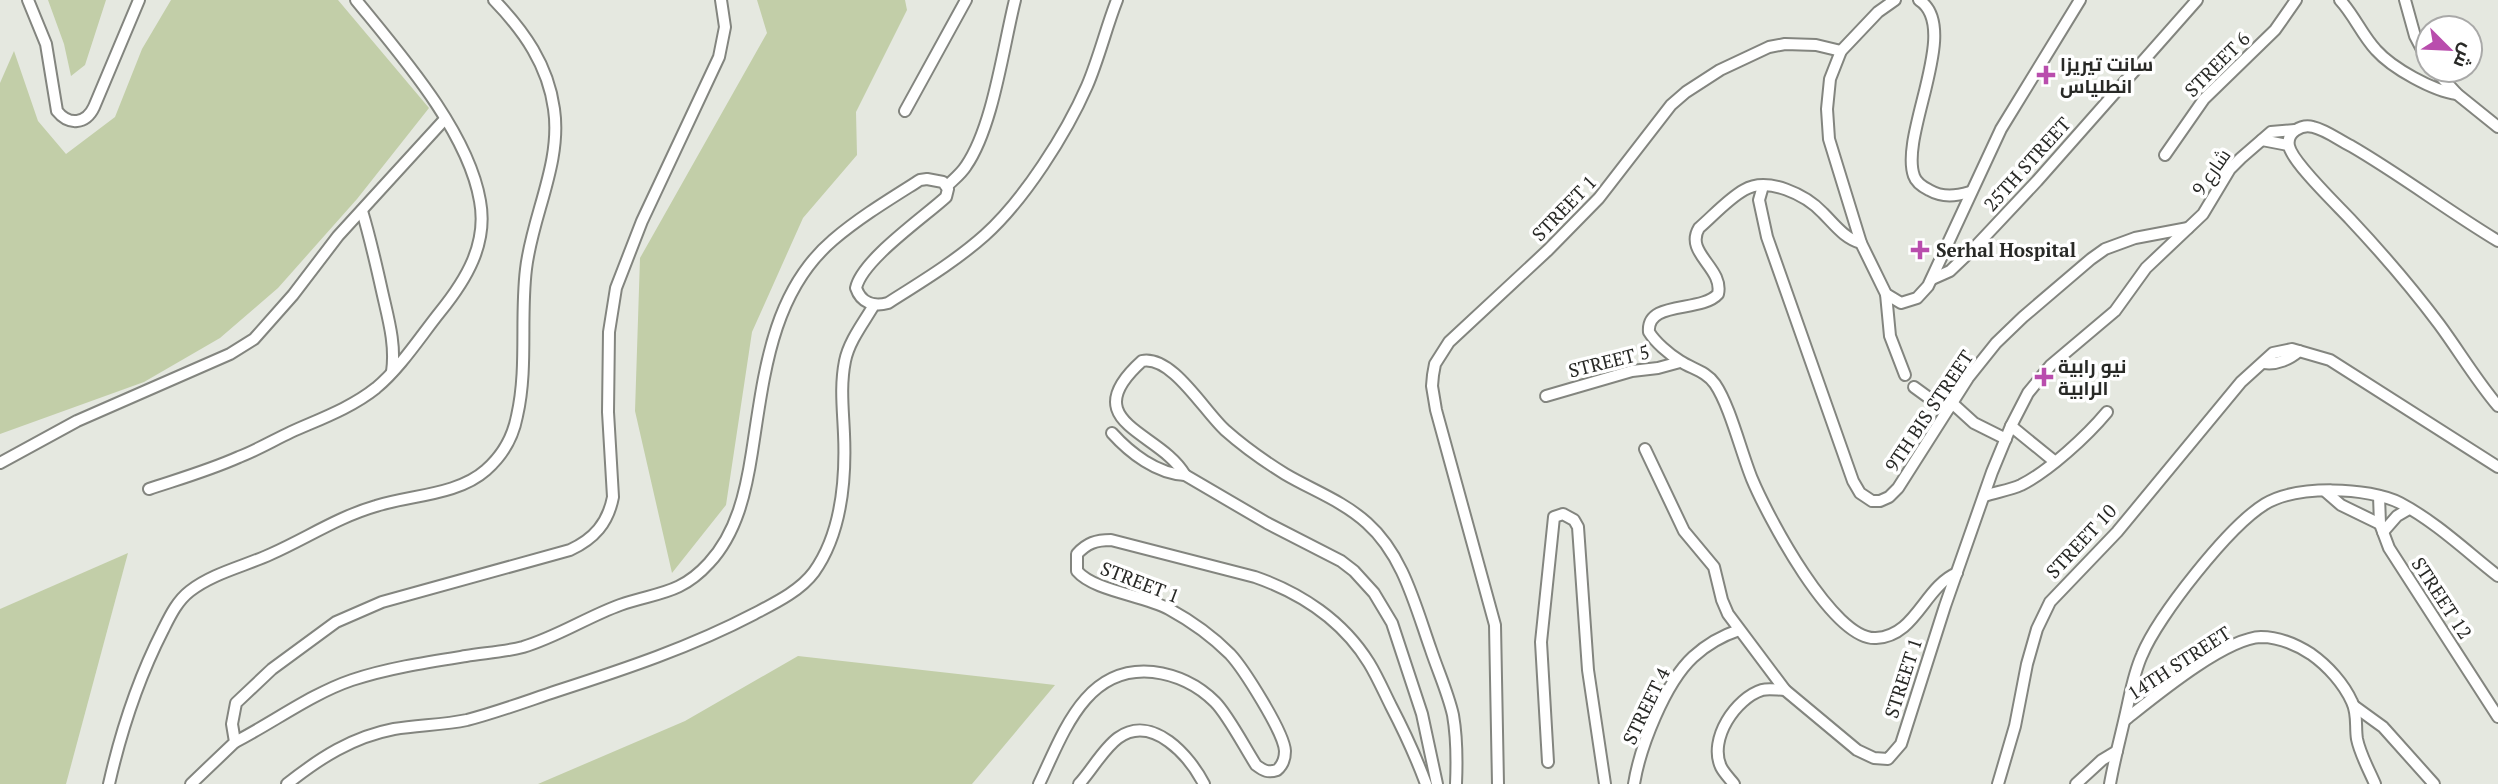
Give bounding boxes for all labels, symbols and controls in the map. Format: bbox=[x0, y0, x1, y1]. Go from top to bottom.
north arrow bbox=[2414, 14, 2484, 84]
street label: STREET 6 bbox=[2179, 26, 2255, 102]
text: ش bbox=[2449, 40, 2481, 72]
place label: سانت تيريزا انطلياس bbox=[2060, 51, 2153, 98]
marker: سانت تيريزا انطلياس bbox=[2038, 67, 2054, 83]
street label: 25TH STREET bbox=[1978, 111, 2076, 216]
street label: شارع 9 bbox=[2186, 143, 2237, 201]
street label: STREET 1 bbox=[1526, 169, 1601, 246]
place label: Serhal Hospital bbox=[1936, 237, 2076, 262]
marker: Serhal Hospital bbox=[1910, 240, 1930, 260]
street label: STREET 5 bbox=[1566, 338, 1652, 383]
street label: 9TH BIS STREET bbox=[1879, 345, 1979, 476]
place label: نيو رابية الرابية bbox=[2058, 353, 2126, 400]
marker: نيو رابية الرابية bbox=[2036, 369, 2052, 385]
street label: STREET 10 bbox=[2040, 498, 2121, 583]
street label: STREET 12 bbox=[2407, 552, 2478, 643]
street label: STREET 1 bbox=[1097, 555, 1183, 608]
street label: 14TH STREET bbox=[2122, 620, 2235, 705]
street label: STREET 1 bbox=[1878, 635, 1927, 721]
street label: STREET 4 bbox=[1616, 662, 1675, 748]

